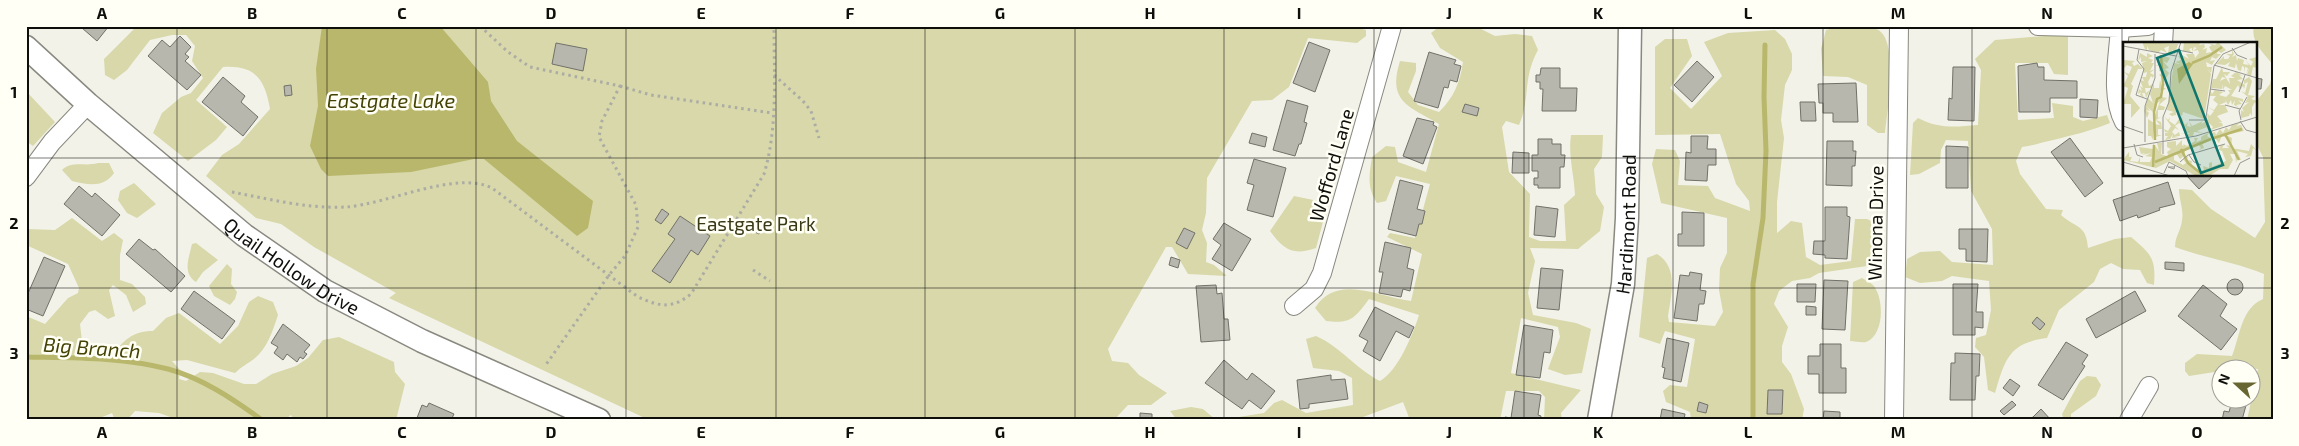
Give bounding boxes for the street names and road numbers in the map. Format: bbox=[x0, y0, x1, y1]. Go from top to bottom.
street label: Wofford Lane bbox=[1304, 106, 1358, 224]
street label: Hardimont Road bbox=[1610, 154, 1639, 296]
street label: Winona Drive bbox=[1862, 165, 1888, 281]
street label: Quail Hollow Drive bbox=[220, 212, 364, 319]

